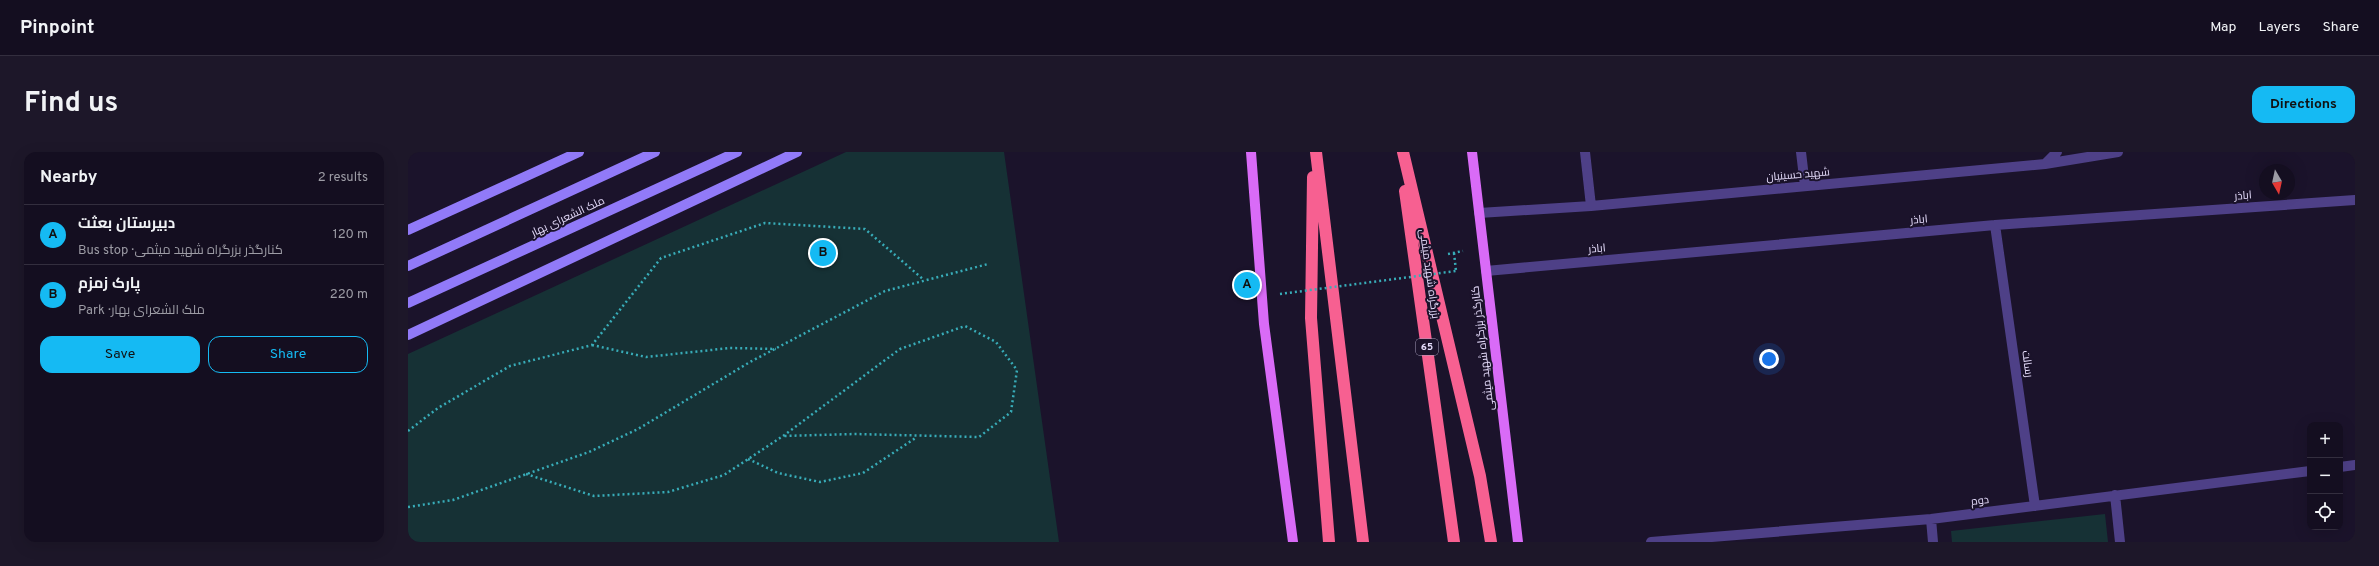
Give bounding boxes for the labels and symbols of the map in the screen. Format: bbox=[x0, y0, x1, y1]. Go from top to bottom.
north arrow bbox=[2259, 164, 2295, 200]
street label: شهید حسینیان bbox=[1766, 165, 1830, 185]
street label: اباذر bbox=[2233, 188, 2252, 204]
street label: ملک الشعرای بهار bbox=[528, 194, 607, 241]
street label: اباذر bbox=[1909, 212, 1928, 228]
street label: بزرگراه شهید میثمی bbox=[1416, 228, 1442, 320]
pin: B bbox=[810, 238, 836, 268]
street label: اباذر bbox=[1587, 241, 1606, 257]
pin: A bbox=[1234, 270, 1260, 300]
street label: کنارگذر بزرگراه شهید میثمی bbox=[1468, 285, 1498, 411]
road number: 65 bbox=[1416, 339, 1438, 355]
your location bbox=[1759, 349, 1779, 369]
street label: رسالت bbox=[2018, 350, 2036, 379]
street label: دوم bbox=[1970, 493, 1990, 509]

